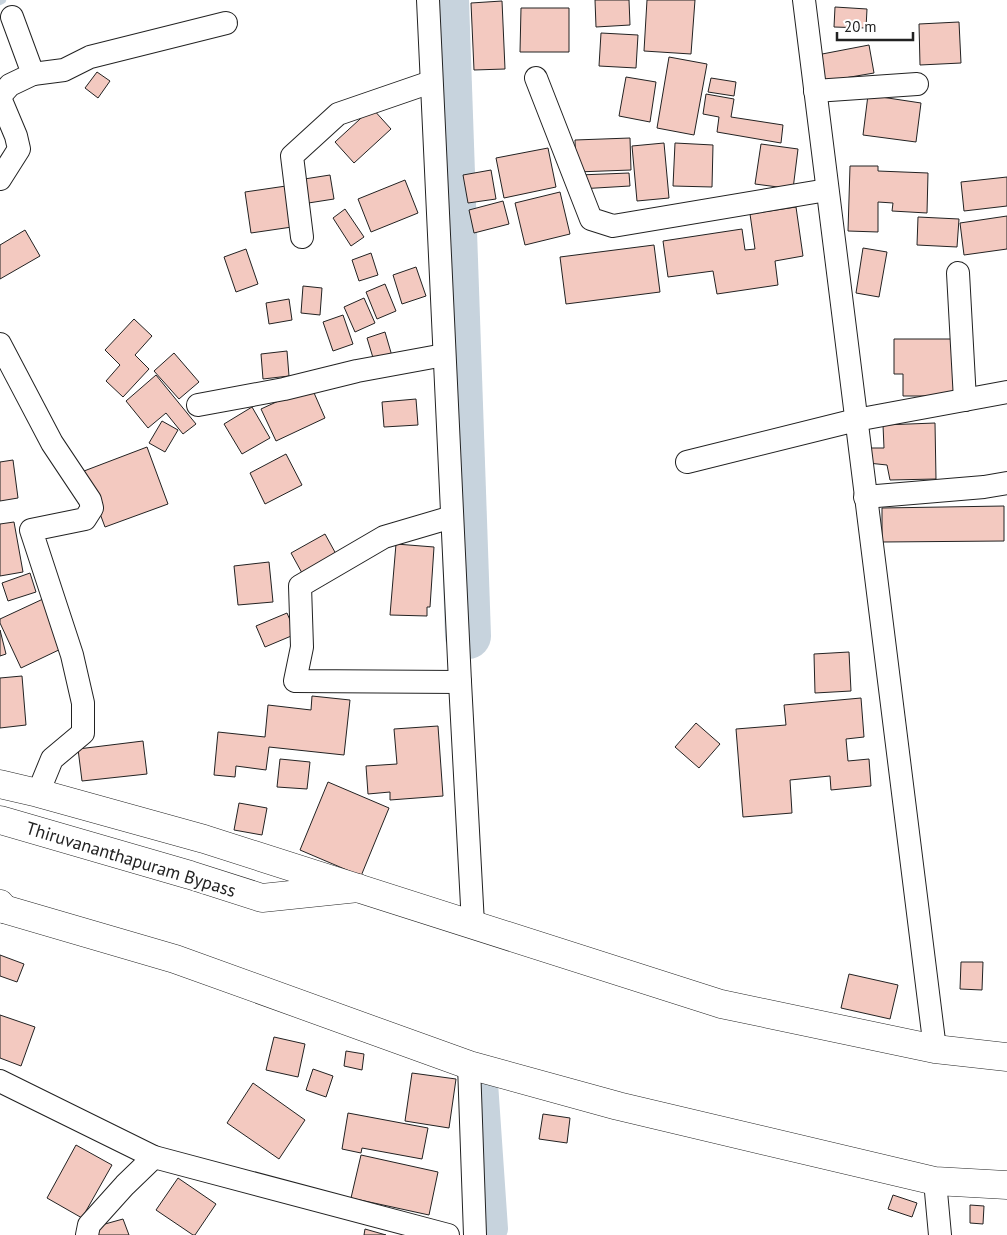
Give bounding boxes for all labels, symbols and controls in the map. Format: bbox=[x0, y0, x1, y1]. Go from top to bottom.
scale bar bbox=[837, 10, 913, 42]
text: 20 m bbox=[844, 17, 877, 36]
street label: Thiruvananthapuram Bypass bbox=[23, 816, 239, 902]

